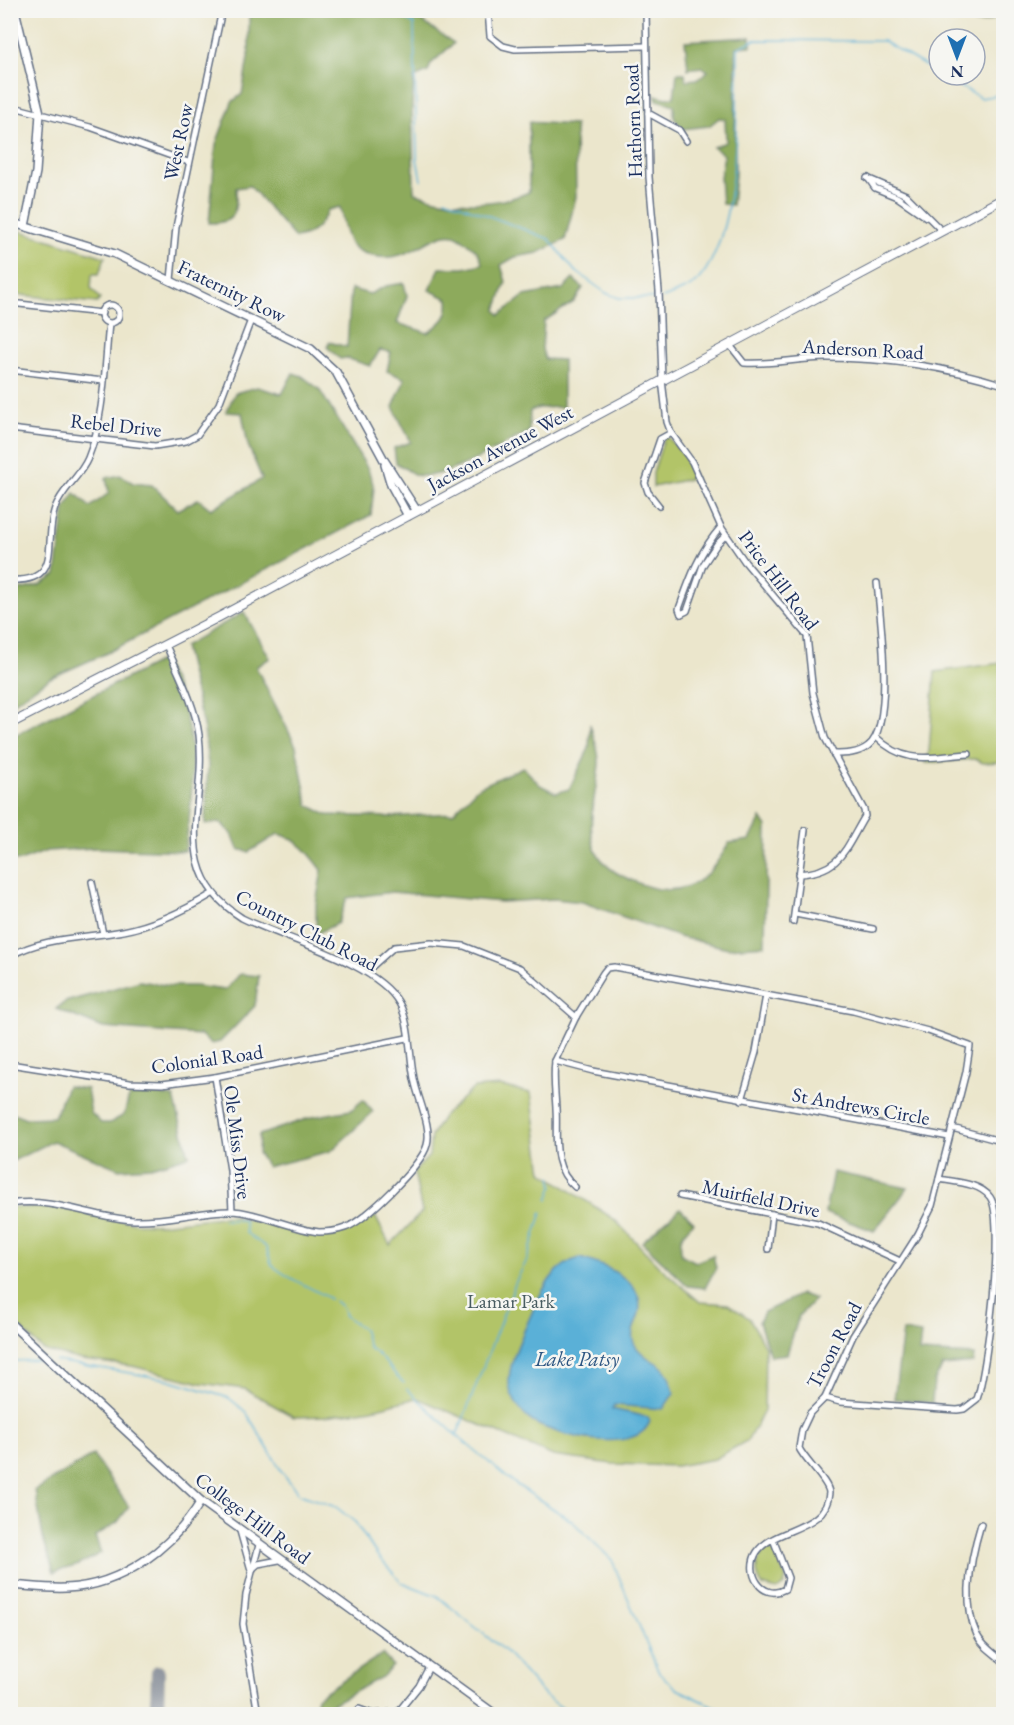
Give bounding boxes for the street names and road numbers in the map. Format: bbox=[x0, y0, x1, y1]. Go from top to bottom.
street label: Hathorn Road bbox=[618, 63, 648, 178]
street label: West Row bbox=[157, 101, 199, 183]
street label: Fraternity Row bbox=[173, 254, 291, 329]
street label: Anderson Road bbox=[801, 333, 925, 365]
street label: Jackson Avenue West bbox=[421, 398, 578, 498]
street label: Rebel Drive bbox=[69, 407, 163, 443]
street label: Price Hill Road bbox=[733, 525, 826, 636]
street label: Country Club Road bbox=[231, 883, 383, 978]
street label: Colonial Road bbox=[149, 1038, 265, 1080]
street label: St Andrews Circle bbox=[790, 1081, 932, 1131]
street label: Ole Miss Drive bbox=[218, 1084, 258, 1201]
street label: Muirfield Drive bbox=[700, 1173, 823, 1223]
street label: Troon Road bbox=[800, 1296, 868, 1393]
street label: College Hill Road bbox=[190, 1466, 317, 1571]

